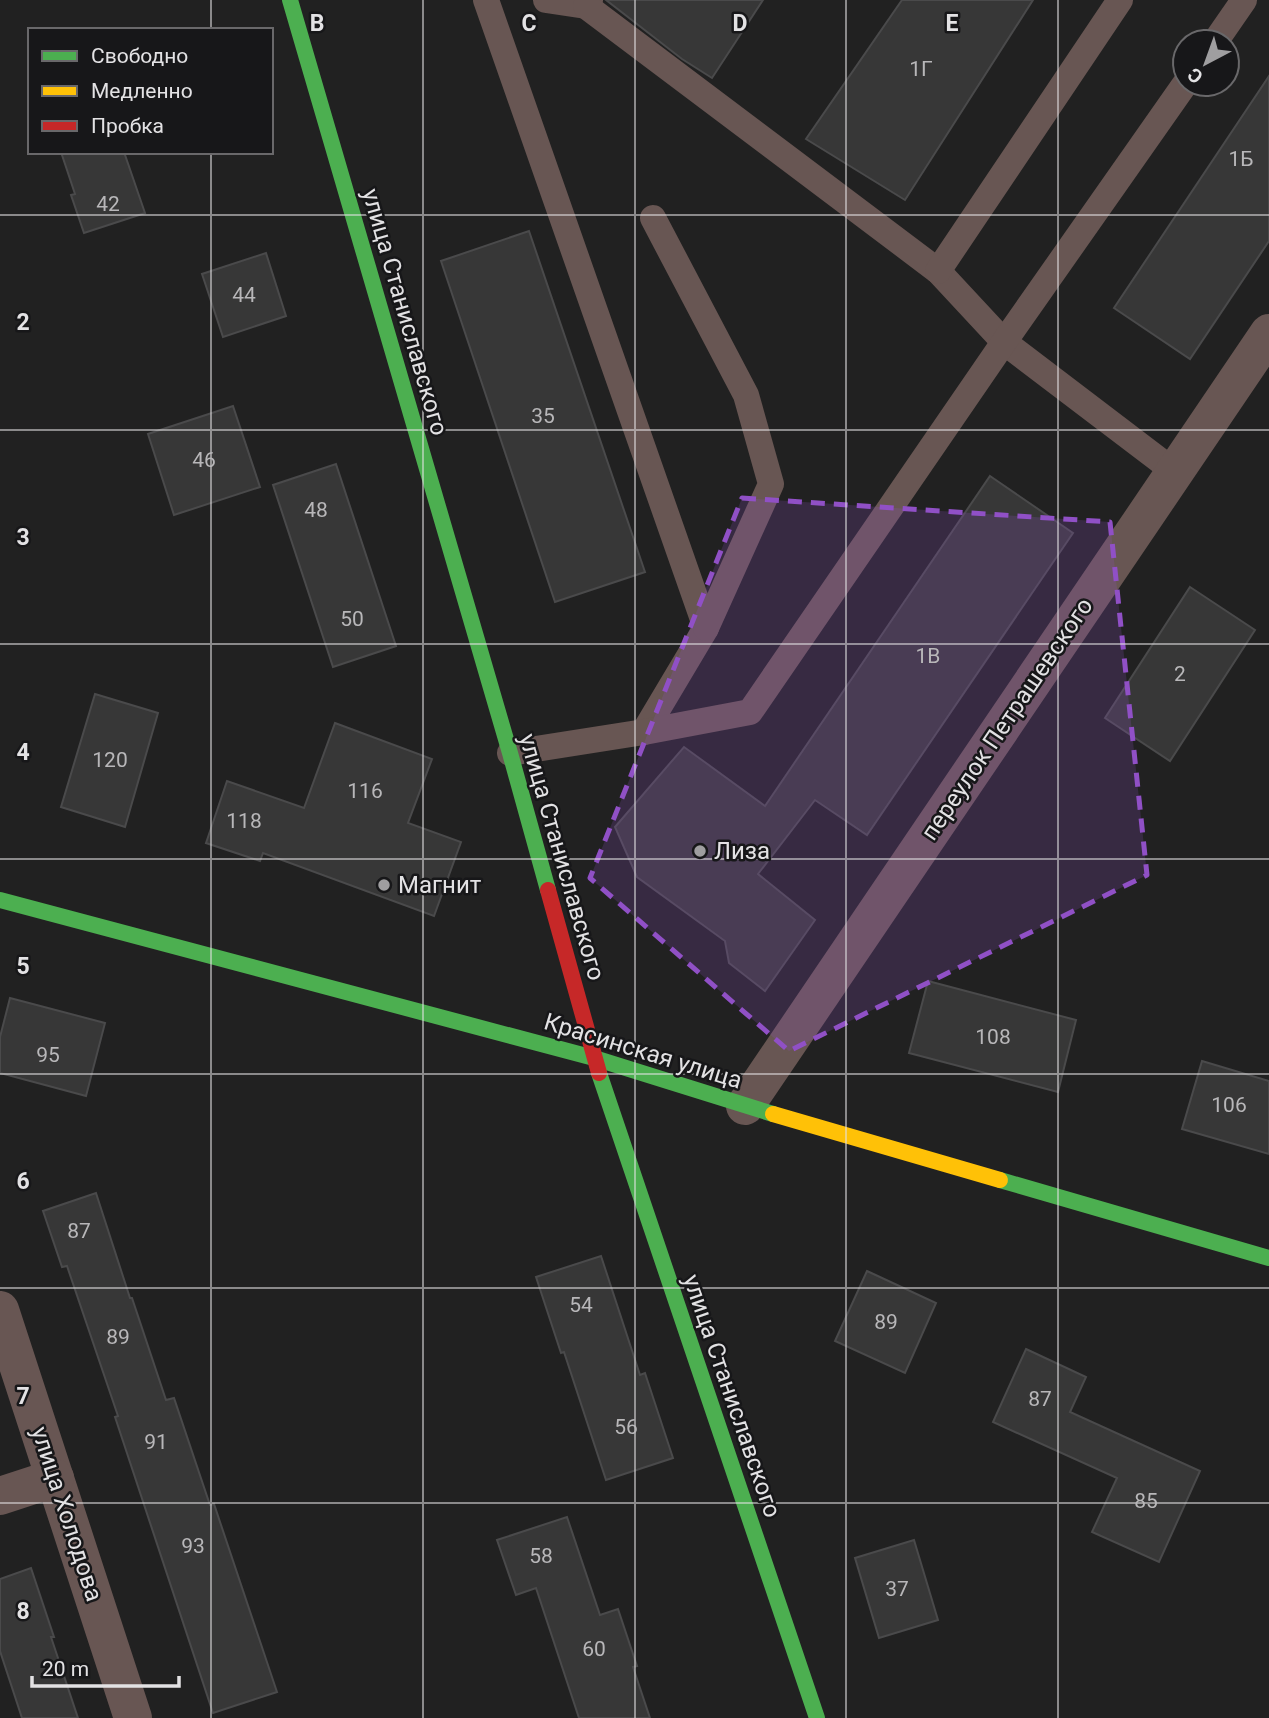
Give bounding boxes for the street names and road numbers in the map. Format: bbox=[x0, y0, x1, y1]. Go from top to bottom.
street label: улица Станиславского bbox=[356, 185, 454, 439]
street label: переулок Петрашевского bbox=[915, 593, 1099, 845]
street label: улица Станиславского bbox=[513, 730, 611, 984]
street label: Красинская улица bbox=[541, 1008, 745, 1094]
street label: улица Станиславского bbox=[677, 1271, 787, 1521]
street label: улица Холодова bbox=[26, 1423, 108, 1605]

